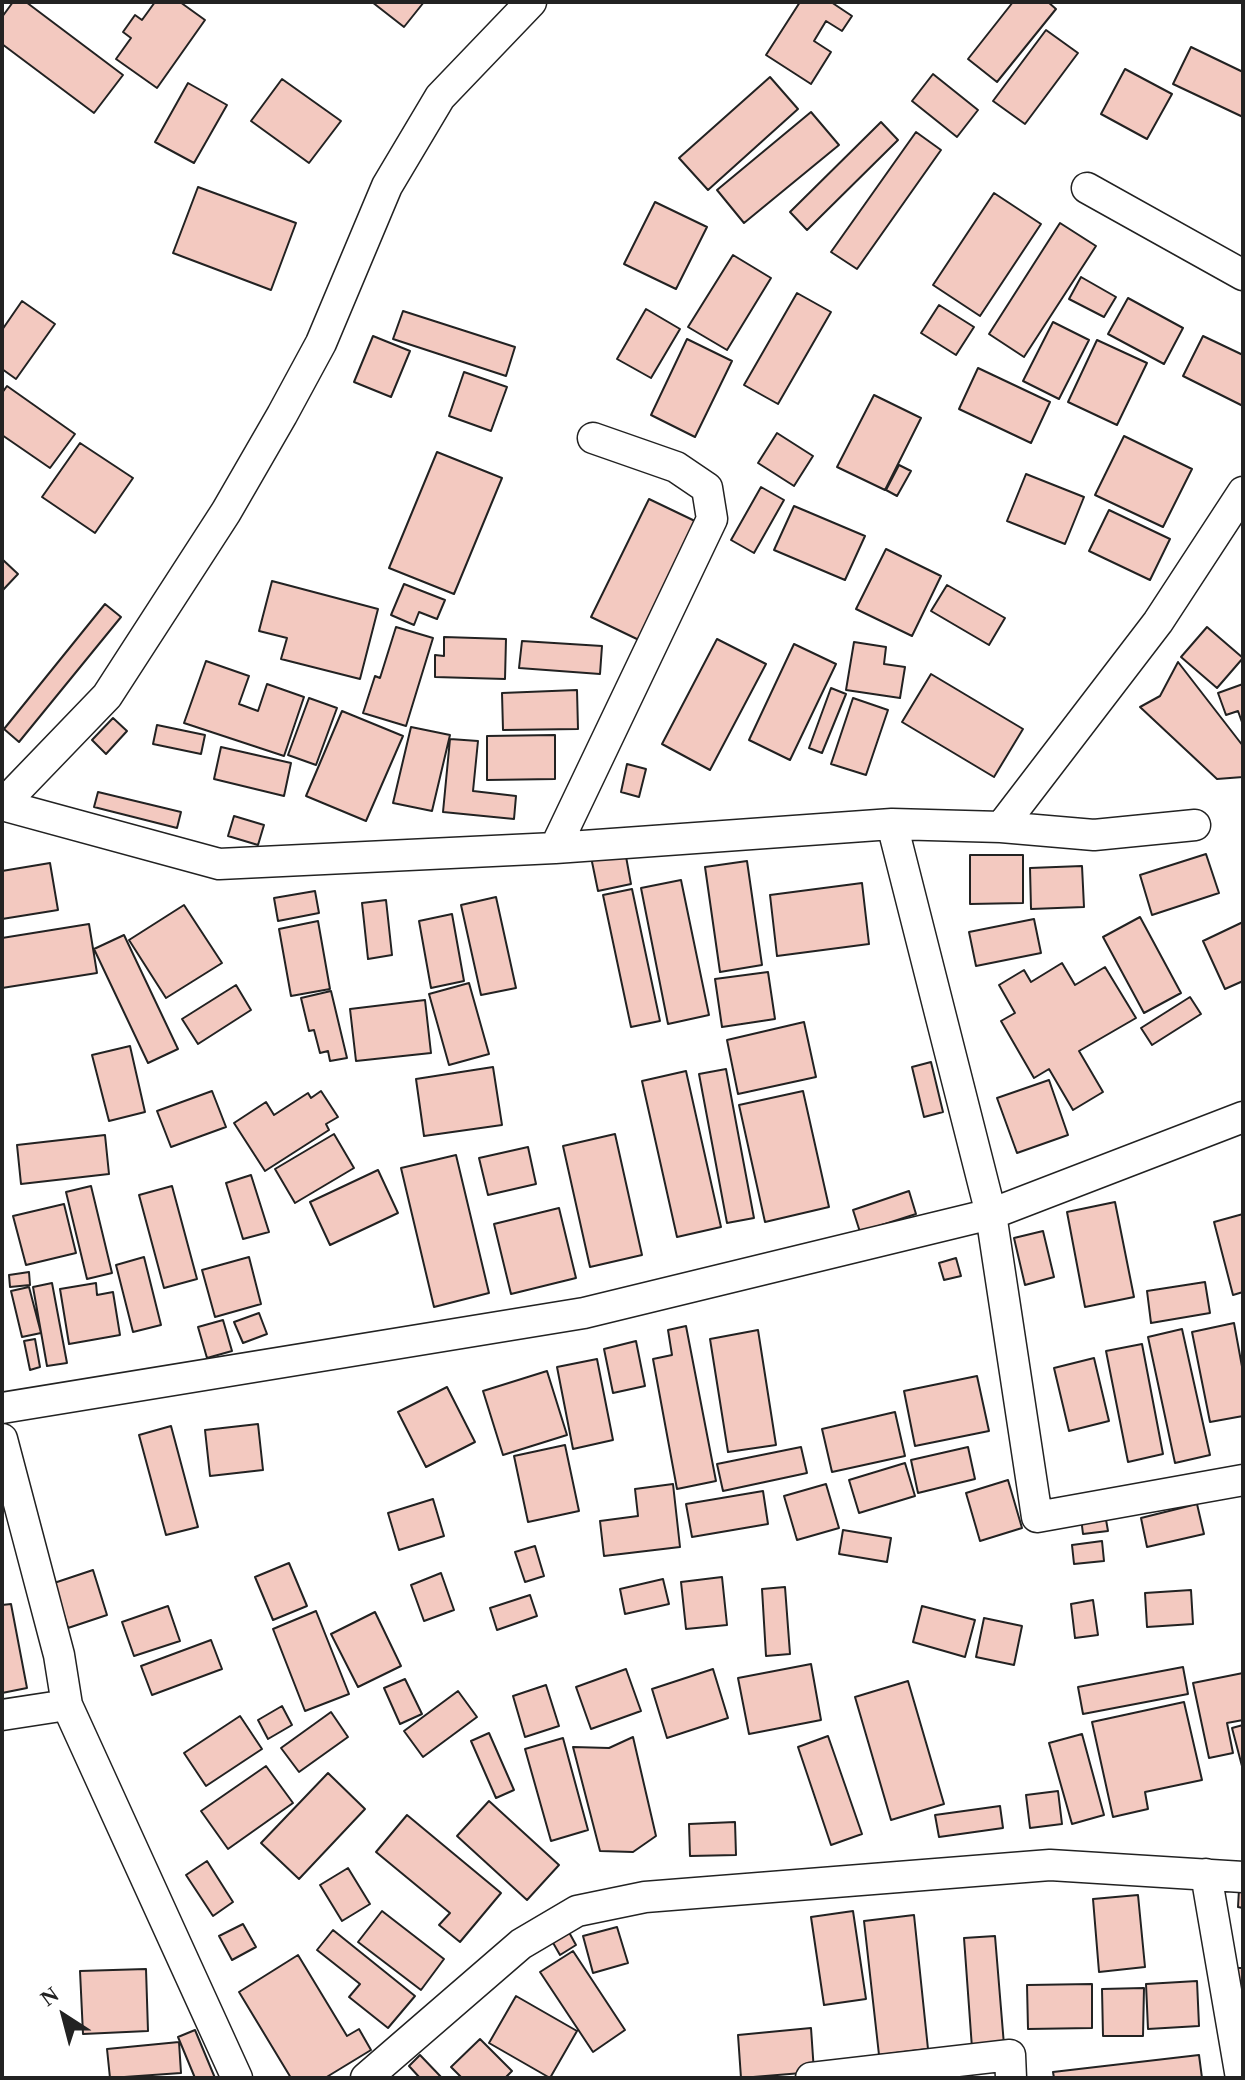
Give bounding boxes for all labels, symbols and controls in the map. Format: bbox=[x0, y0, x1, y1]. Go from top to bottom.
north arrow bbox=[24, 1976, 104, 2056]
text: N bbox=[36, 1981, 63, 2011]

